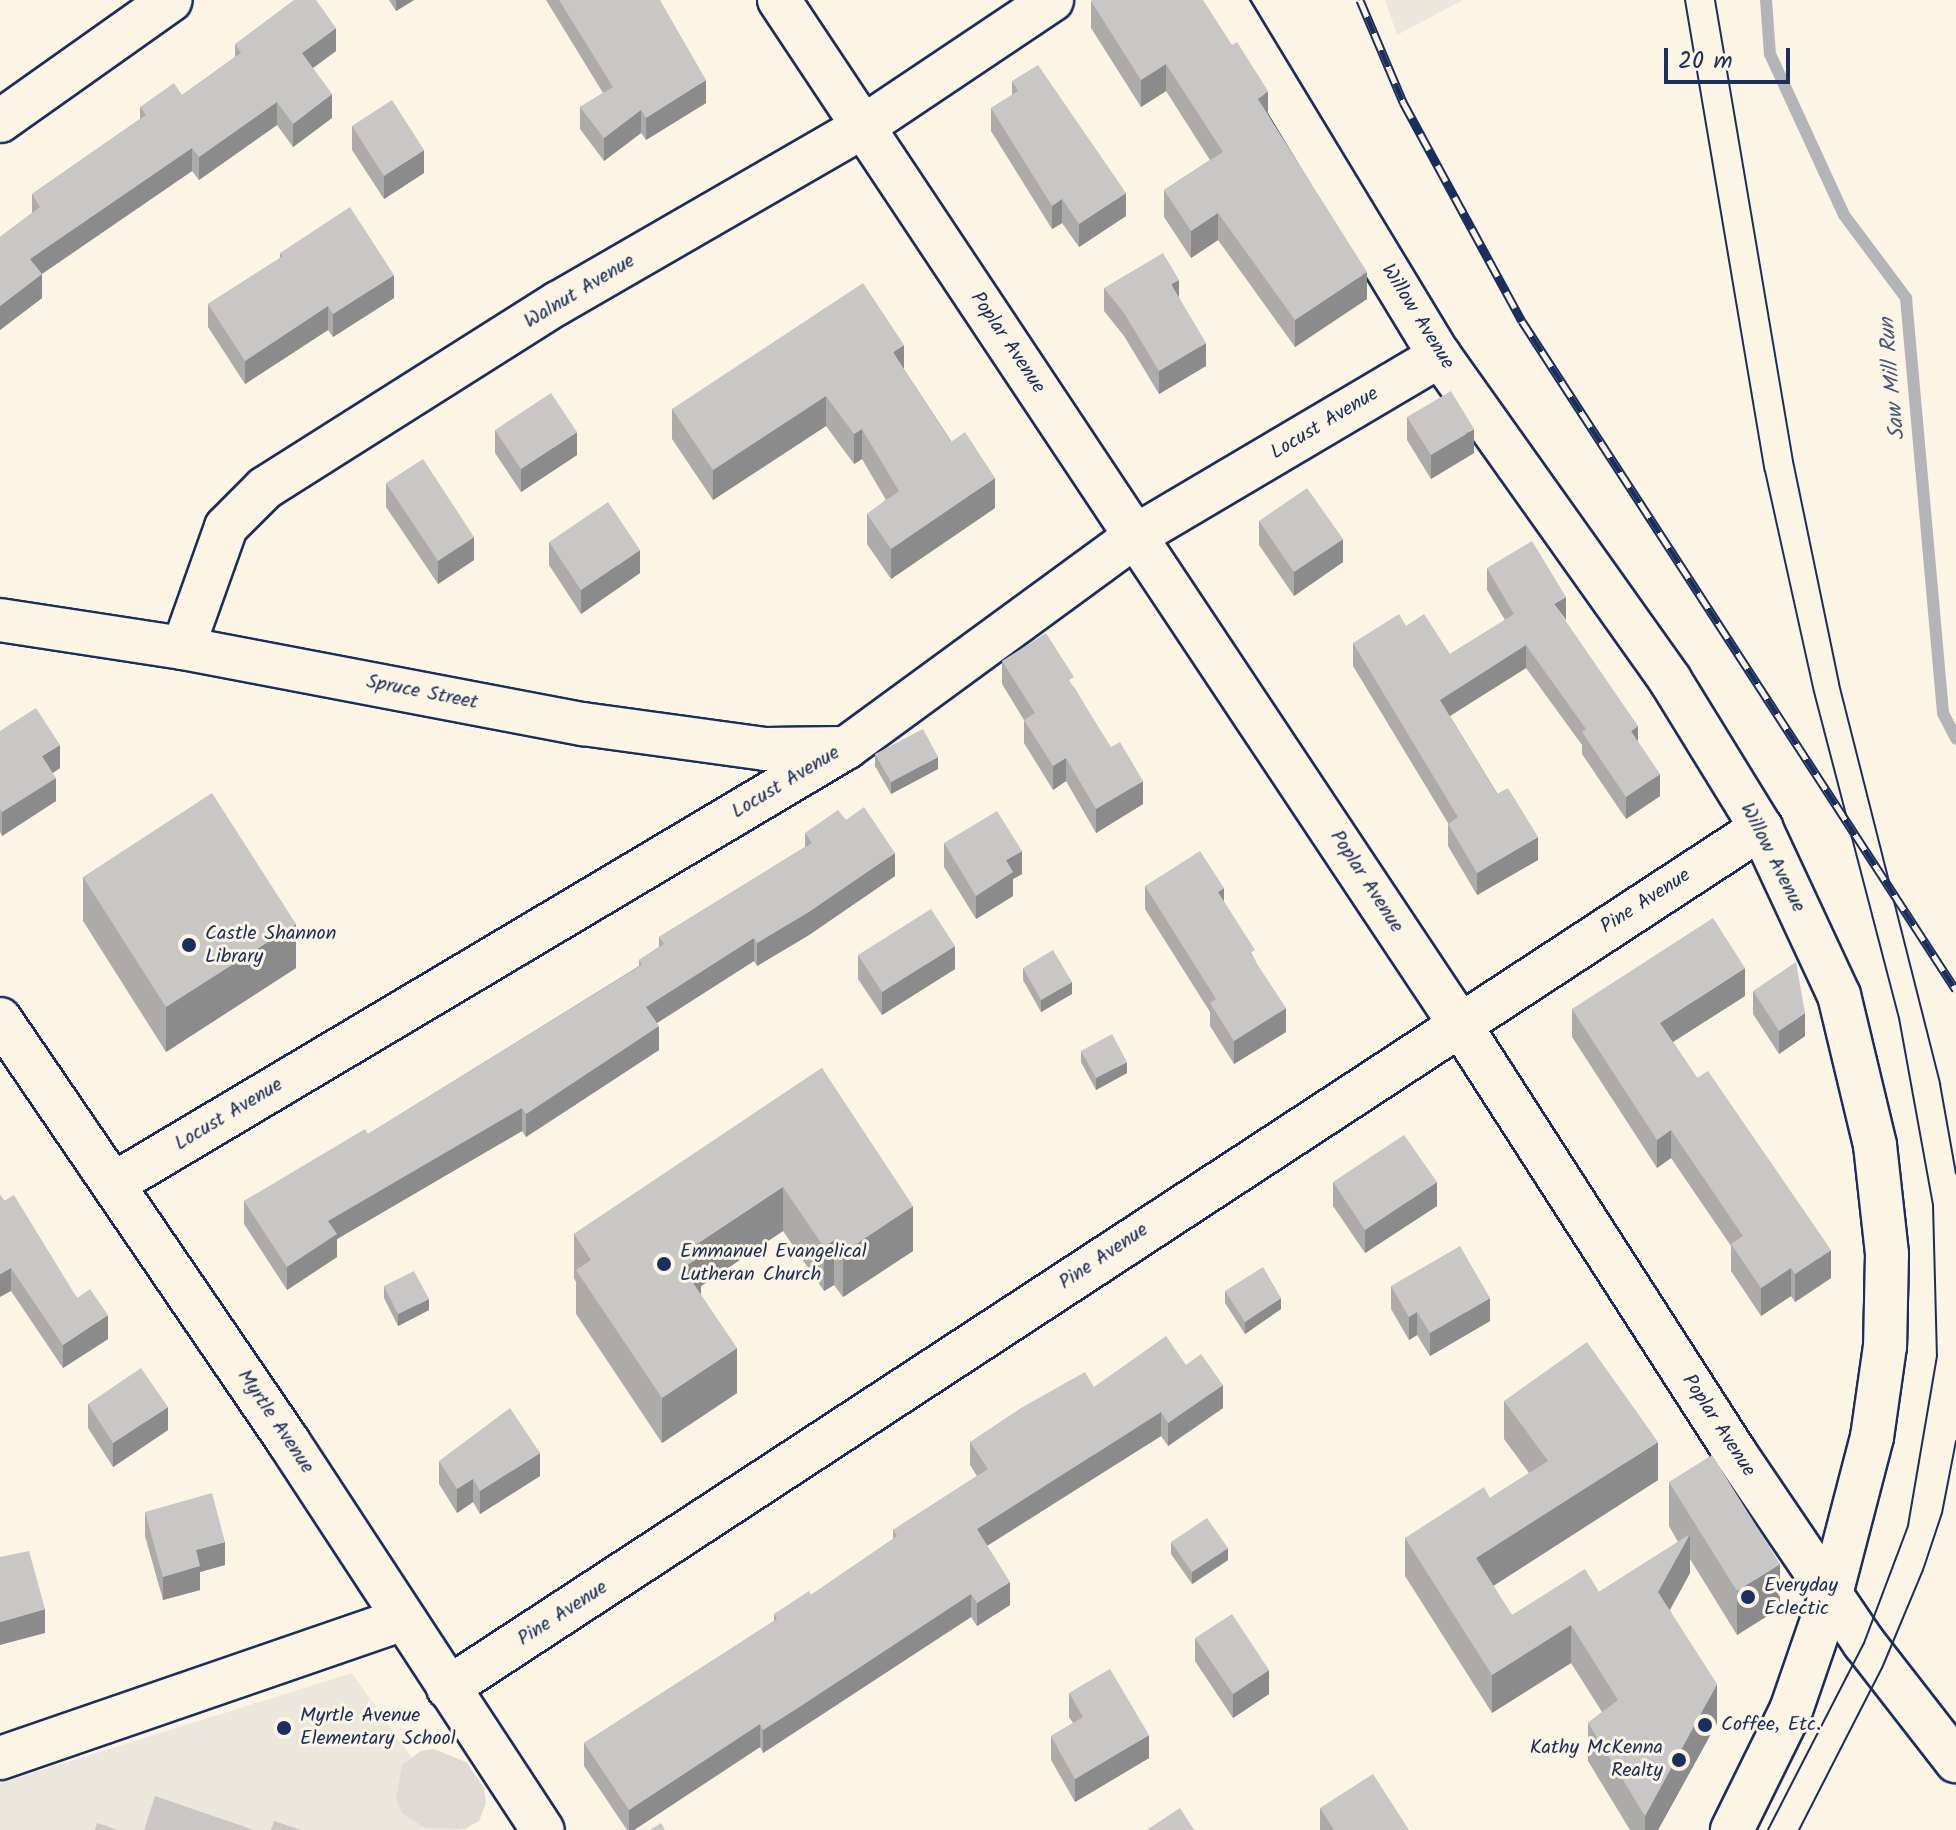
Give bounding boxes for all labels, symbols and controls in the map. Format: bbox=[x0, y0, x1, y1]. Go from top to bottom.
scale bar bbox=[1668, 32, 1794, 82]
text: 20 m bbox=[1678, 42, 1733, 81]
street label: Walnut Avenue bbox=[520, 250, 640, 334]
street label: Willow Avenue bbox=[1375, 260, 1459, 374]
street label: Poplar Avenue bbox=[964, 288, 1050, 398]
water label: Saw Mill Run bbox=[1874, 317, 1912, 441]
street label: Locust Avenue bbox=[1267, 382, 1383, 466]
street label: Spruce Street bbox=[364, 670, 480, 716]
street label: Locust Avenue bbox=[728, 741, 844, 825]
street label: Willow Avenue bbox=[1734, 799, 1810, 917]
street label: Poplar Avenue bbox=[1324, 826, 1408, 938]
street label: Pine Avenue bbox=[1597, 864, 1695, 940]
place label: Castle Shannon Library bbox=[205, 922, 336, 969]
marker: Castle Shannon Library bbox=[180, 936, 198, 954]
street label: Locust Avenue bbox=[171, 1073, 287, 1157]
street label: Pine Avenue bbox=[1055, 1218, 1153, 1296]
place label: Emmanuel Evangelical Lutheran Church bbox=[680, 1240, 867, 1287]
marker: Emmanuel Evangelical Lutheran Church bbox=[655, 1255, 673, 1273]
street label: Myrtle Avenue bbox=[231, 1365, 319, 1479]
street label: Poplar Avenue bbox=[1676, 1370, 1760, 1482]
place label: Everyday Eclectic bbox=[1764, 1574, 1838, 1621]
street label: Pine Avenue bbox=[514, 1576, 612, 1652]
marker: Everyday Eclectic bbox=[1739, 1588, 1757, 1606]
place label: Myrtle Avenue Elementary School bbox=[300, 1704, 456, 1751]
place label: Coffee, Etc. bbox=[1721, 1713, 1821, 1737]
marker: Coffee, Etc. bbox=[1696, 1716, 1714, 1734]
marker: Myrtle Avenue Elementary School bbox=[275, 1719, 293, 1737]
place label: Kathy McKenna Realty bbox=[1530, 1736, 1663, 1783]
marker: Kathy McKenna Realty bbox=[1670, 1751, 1688, 1769]

